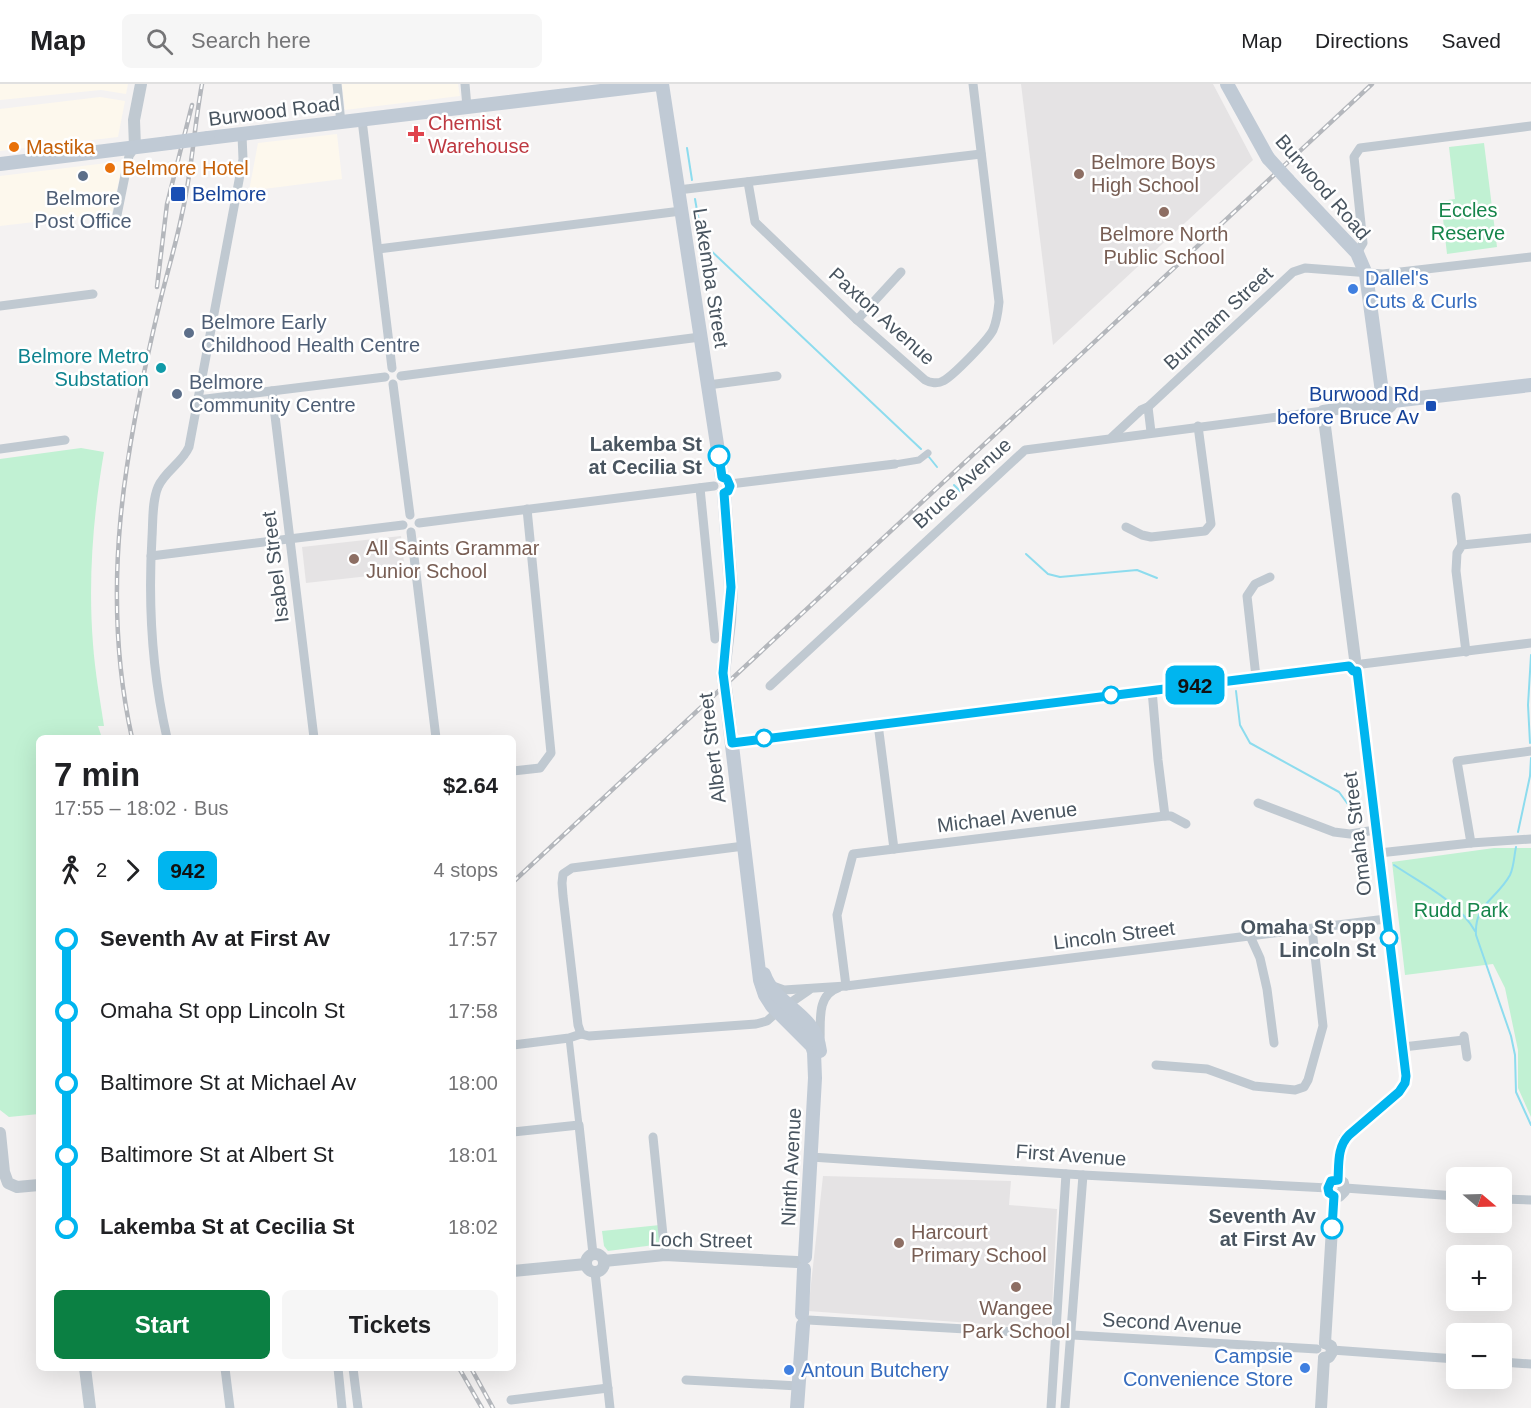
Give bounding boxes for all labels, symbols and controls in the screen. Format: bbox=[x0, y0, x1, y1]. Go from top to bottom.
search box bbox=[122, 14, 542, 68]
text: Map bbox=[30, 25, 86, 56]
icon: search bbox=[143, 25, 176, 58]
text: Search here bbox=[191, 28, 311, 53]
text: Map bbox=[1241, 29, 1282, 52]
text: Directions bbox=[1315, 29, 1408, 52]
text: Saved bbox=[1441, 29, 1501, 52]
street label: Burwood Road bbox=[207, 92, 341, 130]
place label: Chemist Warehouse bbox=[428, 112, 530, 157]
marker: Chemist Warehouse bbox=[409, 127, 423, 141]
street label: Burwood Road bbox=[1271, 130, 1375, 244]
place label: Mastika bbox=[26, 136, 96, 158]
marker: Mastika bbox=[7, 140, 21, 154]
place label: Belmore Boys High School bbox=[1091, 151, 1216, 196]
place label: Belmore Hotel bbox=[122, 157, 249, 179]
marker: Belmore Hotel bbox=[103, 161, 117, 175]
marker: Belmore Boys High School bbox=[1072, 167, 1086, 181]
marker: Belmore Post Office bbox=[76, 169, 90, 183]
place label: Belmore bbox=[192, 183, 266, 205]
marker: Belmore bbox=[169, 185, 187, 203]
place label: Belmore Post Office bbox=[34, 187, 132, 232]
park label: Eccles Reserve bbox=[1431, 199, 1505, 244]
marker: Belmore North Public School bbox=[1157, 205, 1171, 219]
street label: Lakemba Street bbox=[689, 207, 733, 350]
place label: Belmore North Public School bbox=[1100, 223, 1228, 268]
street label: Burnham Street bbox=[1159, 262, 1277, 374]
street label: Paxton Avenue bbox=[825, 263, 939, 369]
place label: Dallel's Cuts & Curls bbox=[1365, 267, 1477, 312]
marker: Dallel's Cuts & Curls bbox=[1346, 282, 1360, 296]
place label: Belmore Early Childhood Health Centre bbox=[201, 311, 420, 356]
marker: Belmore Early Childhood Health Centre bbox=[182, 326, 196, 340]
place label: Belmore Metro Substation bbox=[18, 345, 149, 390]
marker: Belmore Metro Substation bbox=[154, 361, 168, 375]
place label: Belmore Community Centre bbox=[189, 371, 356, 416]
place label: Burwood Rd before Bruce Av bbox=[1277, 383, 1419, 428]
marker: Belmore Community Centre bbox=[170, 387, 184, 401]
marker: Burwood Rd before Bruce Av bbox=[1424, 399, 1438, 413]
place label: Lakemba St at Cecilia St bbox=[589, 433, 702, 478]
street label: Bruce Avenue bbox=[909, 433, 1015, 533]
marker: Lakemba St at Cecilia St bbox=[708, 445, 730, 467]
street label: Isabel Street bbox=[257, 510, 293, 624]
place label: All Saints Grammar Junior School bbox=[366, 537, 540, 582]
marker: All Saints Grammar Junior School bbox=[347, 552, 361, 566]
line badge: 942 bbox=[1160, 666, 1230, 704]
text: 942 bbox=[1177, 674, 1213, 697]
unlabelled marker bbox=[1102, 686, 1120, 704]
street label: Albert Street bbox=[694, 691, 730, 805]
unlabelled marker bbox=[755, 729, 773, 747]
text: 7 min bbox=[54, 756, 140, 793]
street label: Omaha Street bbox=[1338, 770, 1376, 897]
text: $2.64 bbox=[443, 773, 498, 798]
text: 17:55 – 18:02 · Bus bbox=[54, 797, 229, 819]
street label: Michael Avenue bbox=[936, 797, 1078, 837]
icon: walk bbox=[54, 854, 87, 887]
icon: forward bbox=[116, 854, 149, 887]
text: 2 bbox=[96, 859, 107, 881]
text: 942 bbox=[170, 859, 205, 882]
text: 4 stops bbox=[434, 859, 498, 881]
park label: Rudd Park bbox=[1414, 899, 1509, 921]
place label: Omaha St opp Lincoln St bbox=[1240, 916, 1376, 961]
street label: Lincoln Street bbox=[1052, 917, 1176, 953]
text: Seventh Av at First Av bbox=[100, 926, 330, 951]
text: 17:57 bbox=[448, 928, 498, 950]
marker: Omaha St opp Lincoln St bbox=[1380, 929, 1398, 947]
text: Omaha St opp Lincoln St bbox=[100, 998, 345, 1023]
text: 17:58 bbox=[448, 1000, 498, 1022]
text: Baltimore St at Michael Av bbox=[100, 1070, 356, 1095]
text: 18:00 bbox=[448, 1072, 498, 1094]
street label: Ninth Avenue bbox=[777, 1107, 805, 1227]
street label: First Avenue bbox=[1015, 1140, 1127, 1170]
text: Baltimore St at Albert St bbox=[100, 1142, 334, 1167]
text: 18:01 bbox=[448, 1144, 498, 1166]
north arrow bbox=[1446, 1167, 1512, 1233]
map controls bbox=[1446, 1167, 1512, 1389]
place label: Seventh Av at First Av bbox=[1209, 1205, 1317, 1250]
text: Lakemba St at Cecilia St bbox=[100, 1214, 354, 1239]
text: 18:02 bbox=[448, 1216, 498, 1238]
marker: Seventh Av at First Av bbox=[1321, 1217, 1343, 1239]
place label: Harcourt Primary School bbox=[911, 1221, 1047, 1266]
street label: Loch Street bbox=[650, 1228, 753, 1252]
marker: Harcourt Primary School bbox=[892, 1236, 906, 1250]
button: + bbox=[1446, 1245, 1512, 1311]
marker: Wangee Park School bbox=[1009, 1280, 1023, 1294]
button: Start bbox=[54, 1290, 270, 1359]
button: Tickets bbox=[282, 1290, 498, 1359]
place label: Wangee Park School bbox=[962, 1297, 1070, 1342]
street label: Second Avenue bbox=[1102, 1308, 1242, 1338]
button: − bbox=[1446, 1323, 1512, 1389]
place label: Campsie Convenience Store bbox=[1123, 1345, 1293, 1390]
place label: Antoun Butchery bbox=[801, 1359, 949, 1381]
marker: Campsie Convenience Store bbox=[1298, 1361, 1312, 1375]
marker: Antoun Butchery bbox=[782, 1363, 796, 1377]

